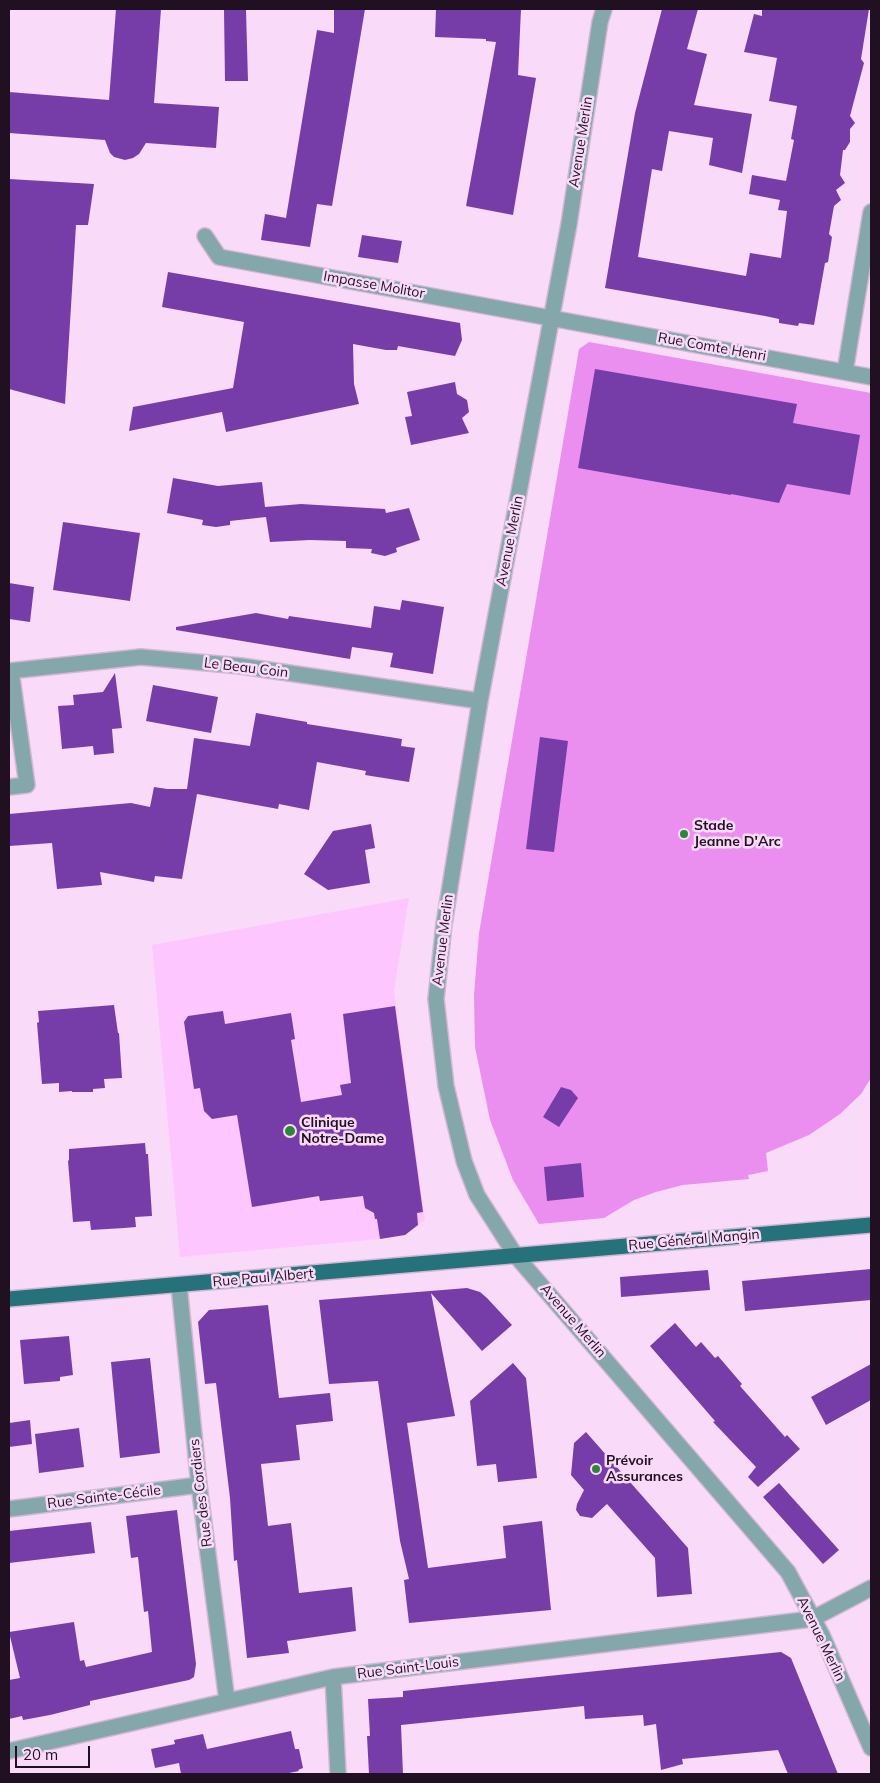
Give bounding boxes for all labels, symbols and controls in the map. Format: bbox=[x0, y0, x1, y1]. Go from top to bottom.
street label: Avenue Merlin bbox=[566, 95, 596, 189]
street label: Impasse Molitor bbox=[322, 268, 426, 302]
street label: Rue Comte Henri bbox=[657, 329, 767, 365]
street label: Avenue Merlin bbox=[493, 494, 527, 588]
street label: Le Beau Coin bbox=[203, 655, 289, 681]
place label: Stade Jeanne D'Arc bbox=[694, 818, 781, 850]
marker: Stade Jeanne D'Arc bbox=[678, 828, 690, 840]
street label: Avenue Merlin bbox=[429, 893, 457, 987]
place label: Clinique Notre-Dame bbox=[301, 1115, 384, 1148]
marker: Clinique Notre-Dame bbox=[283, 1124, 297, 1138]
street label: Rue Général Mangin bbox=[628, 1226, 760, 1254]
street label: Rue Paul Albert bbox=[212, 1265, 314, 1291]
street label: Avenue Merlin bbox=[536, 1281, 610, 1361]
street label: Rue des Cordiers bbox=[186, 1438, 216, 1548]
place label: Prévoir Assurances bbox=[606, 1453, 683, 1485]
marker: Prévoir Assurances bbox=[590, 1463, 602, 1475]
street label: Rue Sainte-Cécile bbox=[46, 1482, 162, 1512]
street label: Avenue Merlin bbox=[793, 1594, 849, 1684]
street label: Rue Saint-Louis bbox=[356, 1653, 460, 1683]
scale bar bbox=[18, 1736, 92, 1768]
text: 20 m bbox=[23, 1745, 58, 1764]

